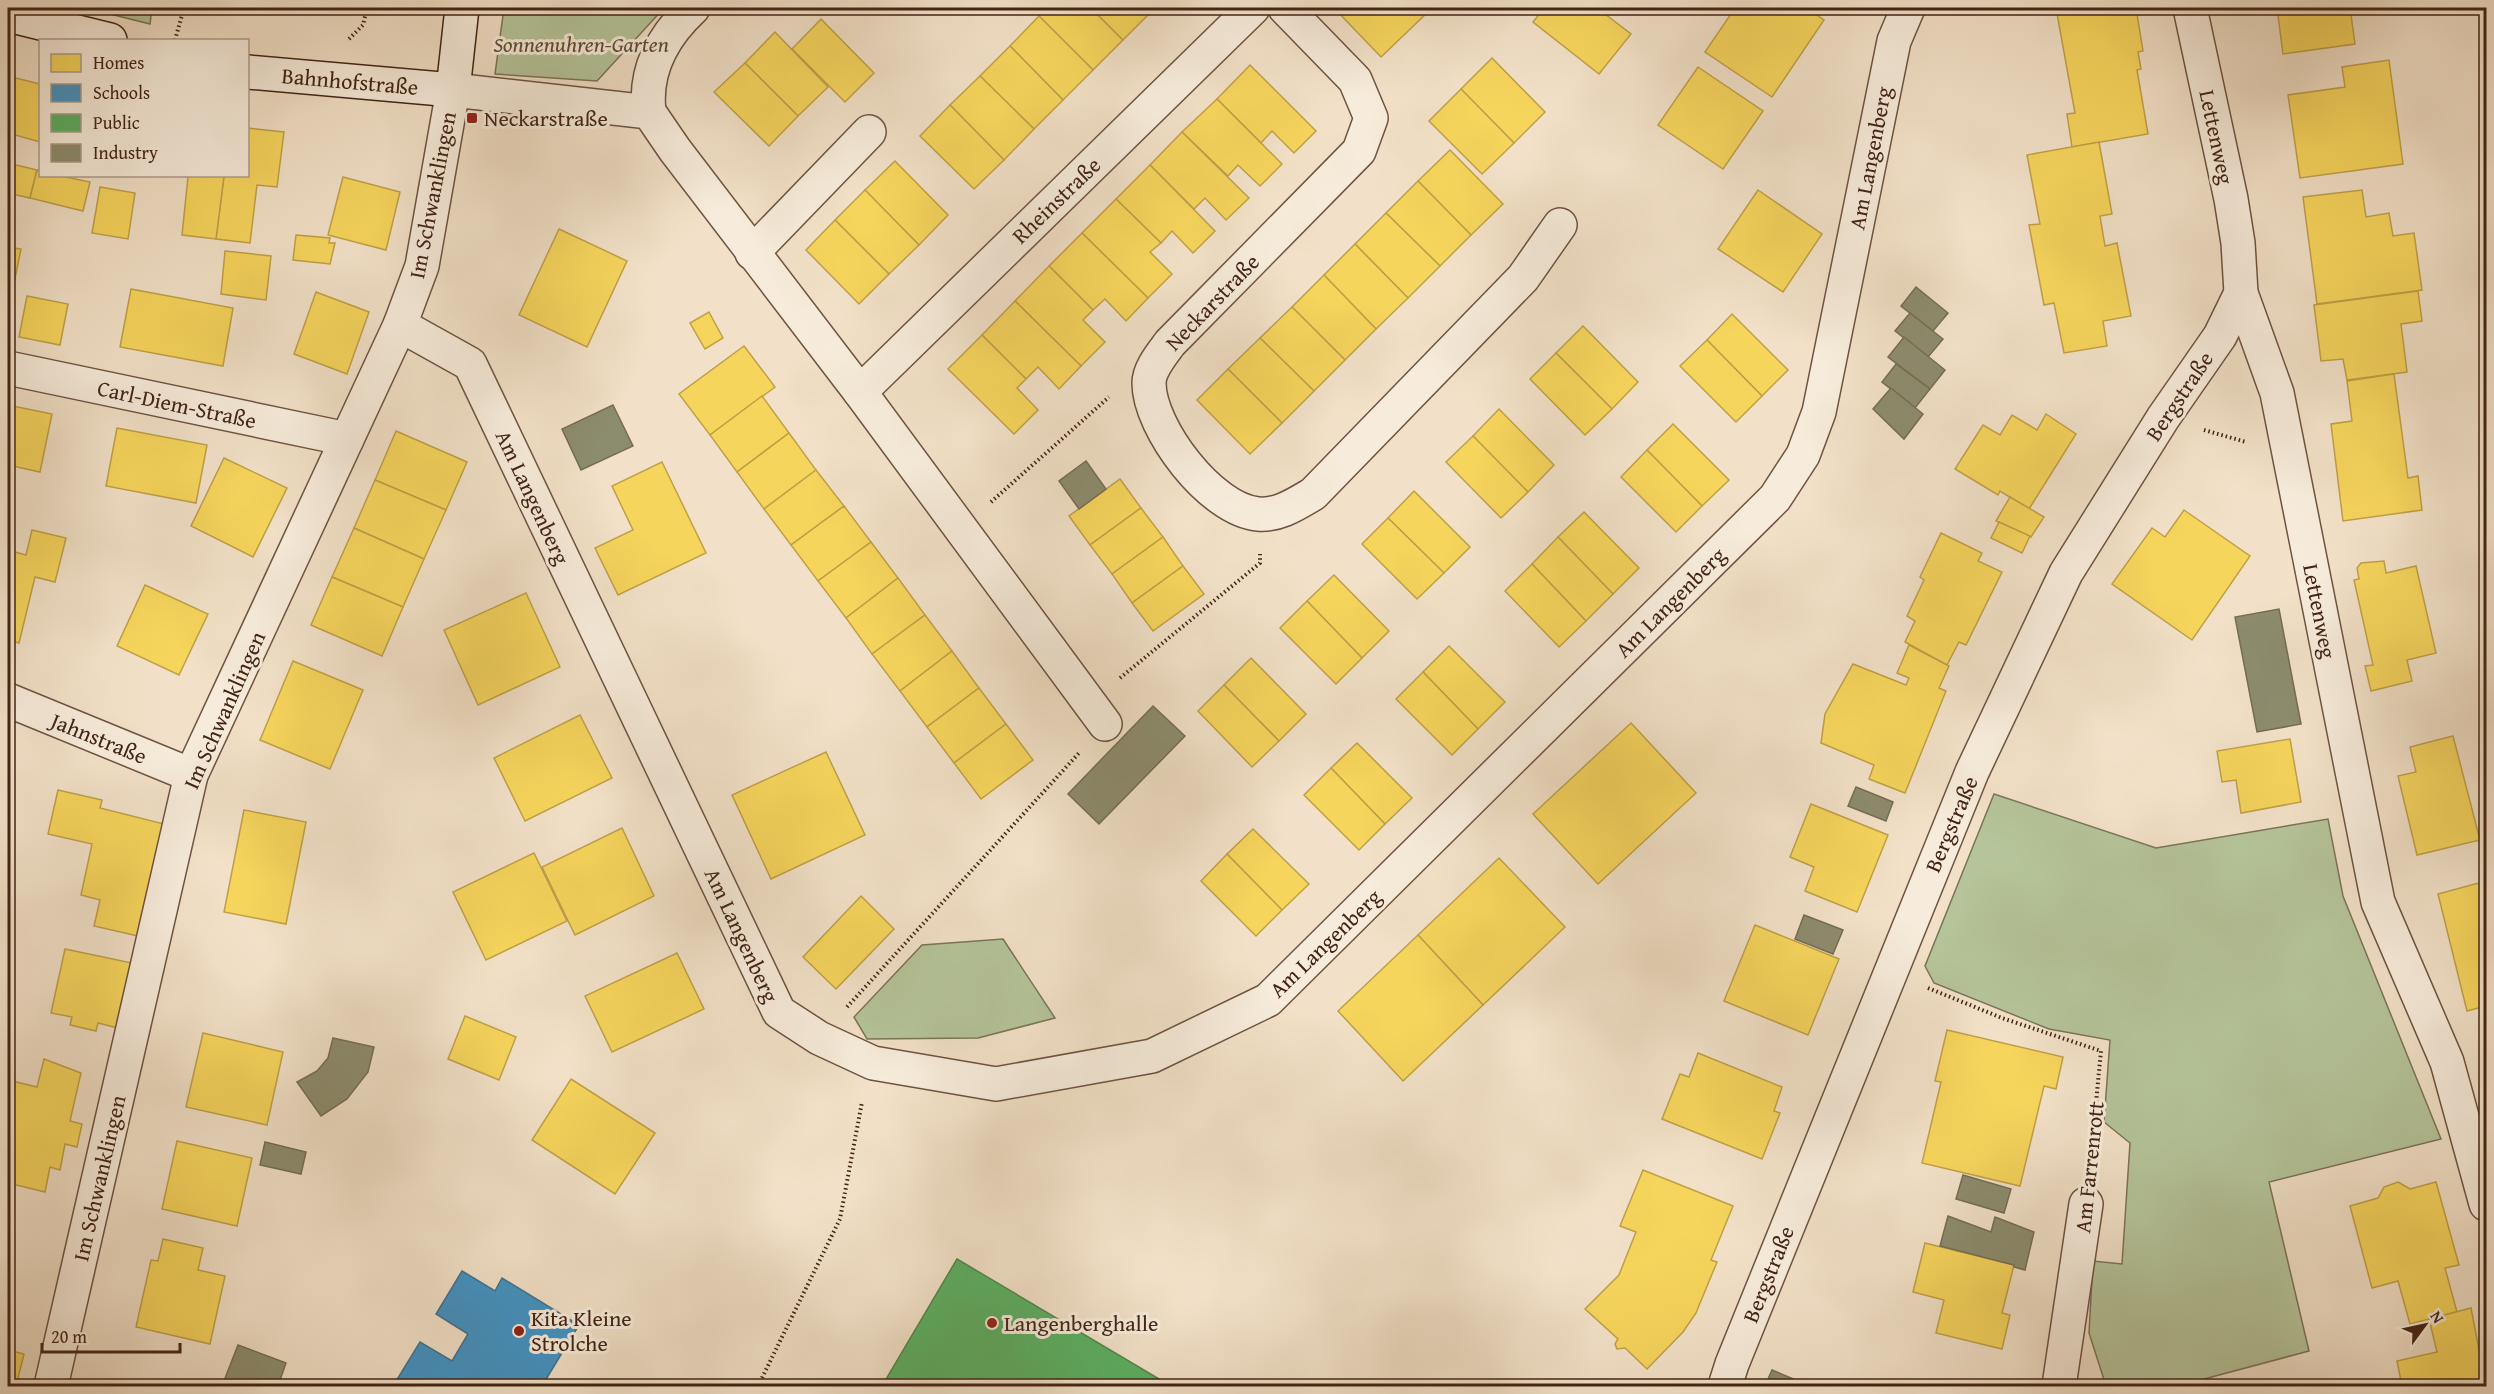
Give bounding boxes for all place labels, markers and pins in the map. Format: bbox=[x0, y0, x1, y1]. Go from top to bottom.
place label: Neckarstraße bbox=[484, 102, 608, 134]
marker: Neckarstraße bbox=[465, 111, 479, 125]
place label: Kita Kleine Strolche bbox=[531, 1302, 632, 1359]
place label: Langenberghalle bbox=[1004, 1307, 1158, 1339]
marker: Langenberghalle bbox=[985, 1316, 999, 1330]
marker: Kita Kleine Strolche bbox=[512, 1324, 526, 1338]

